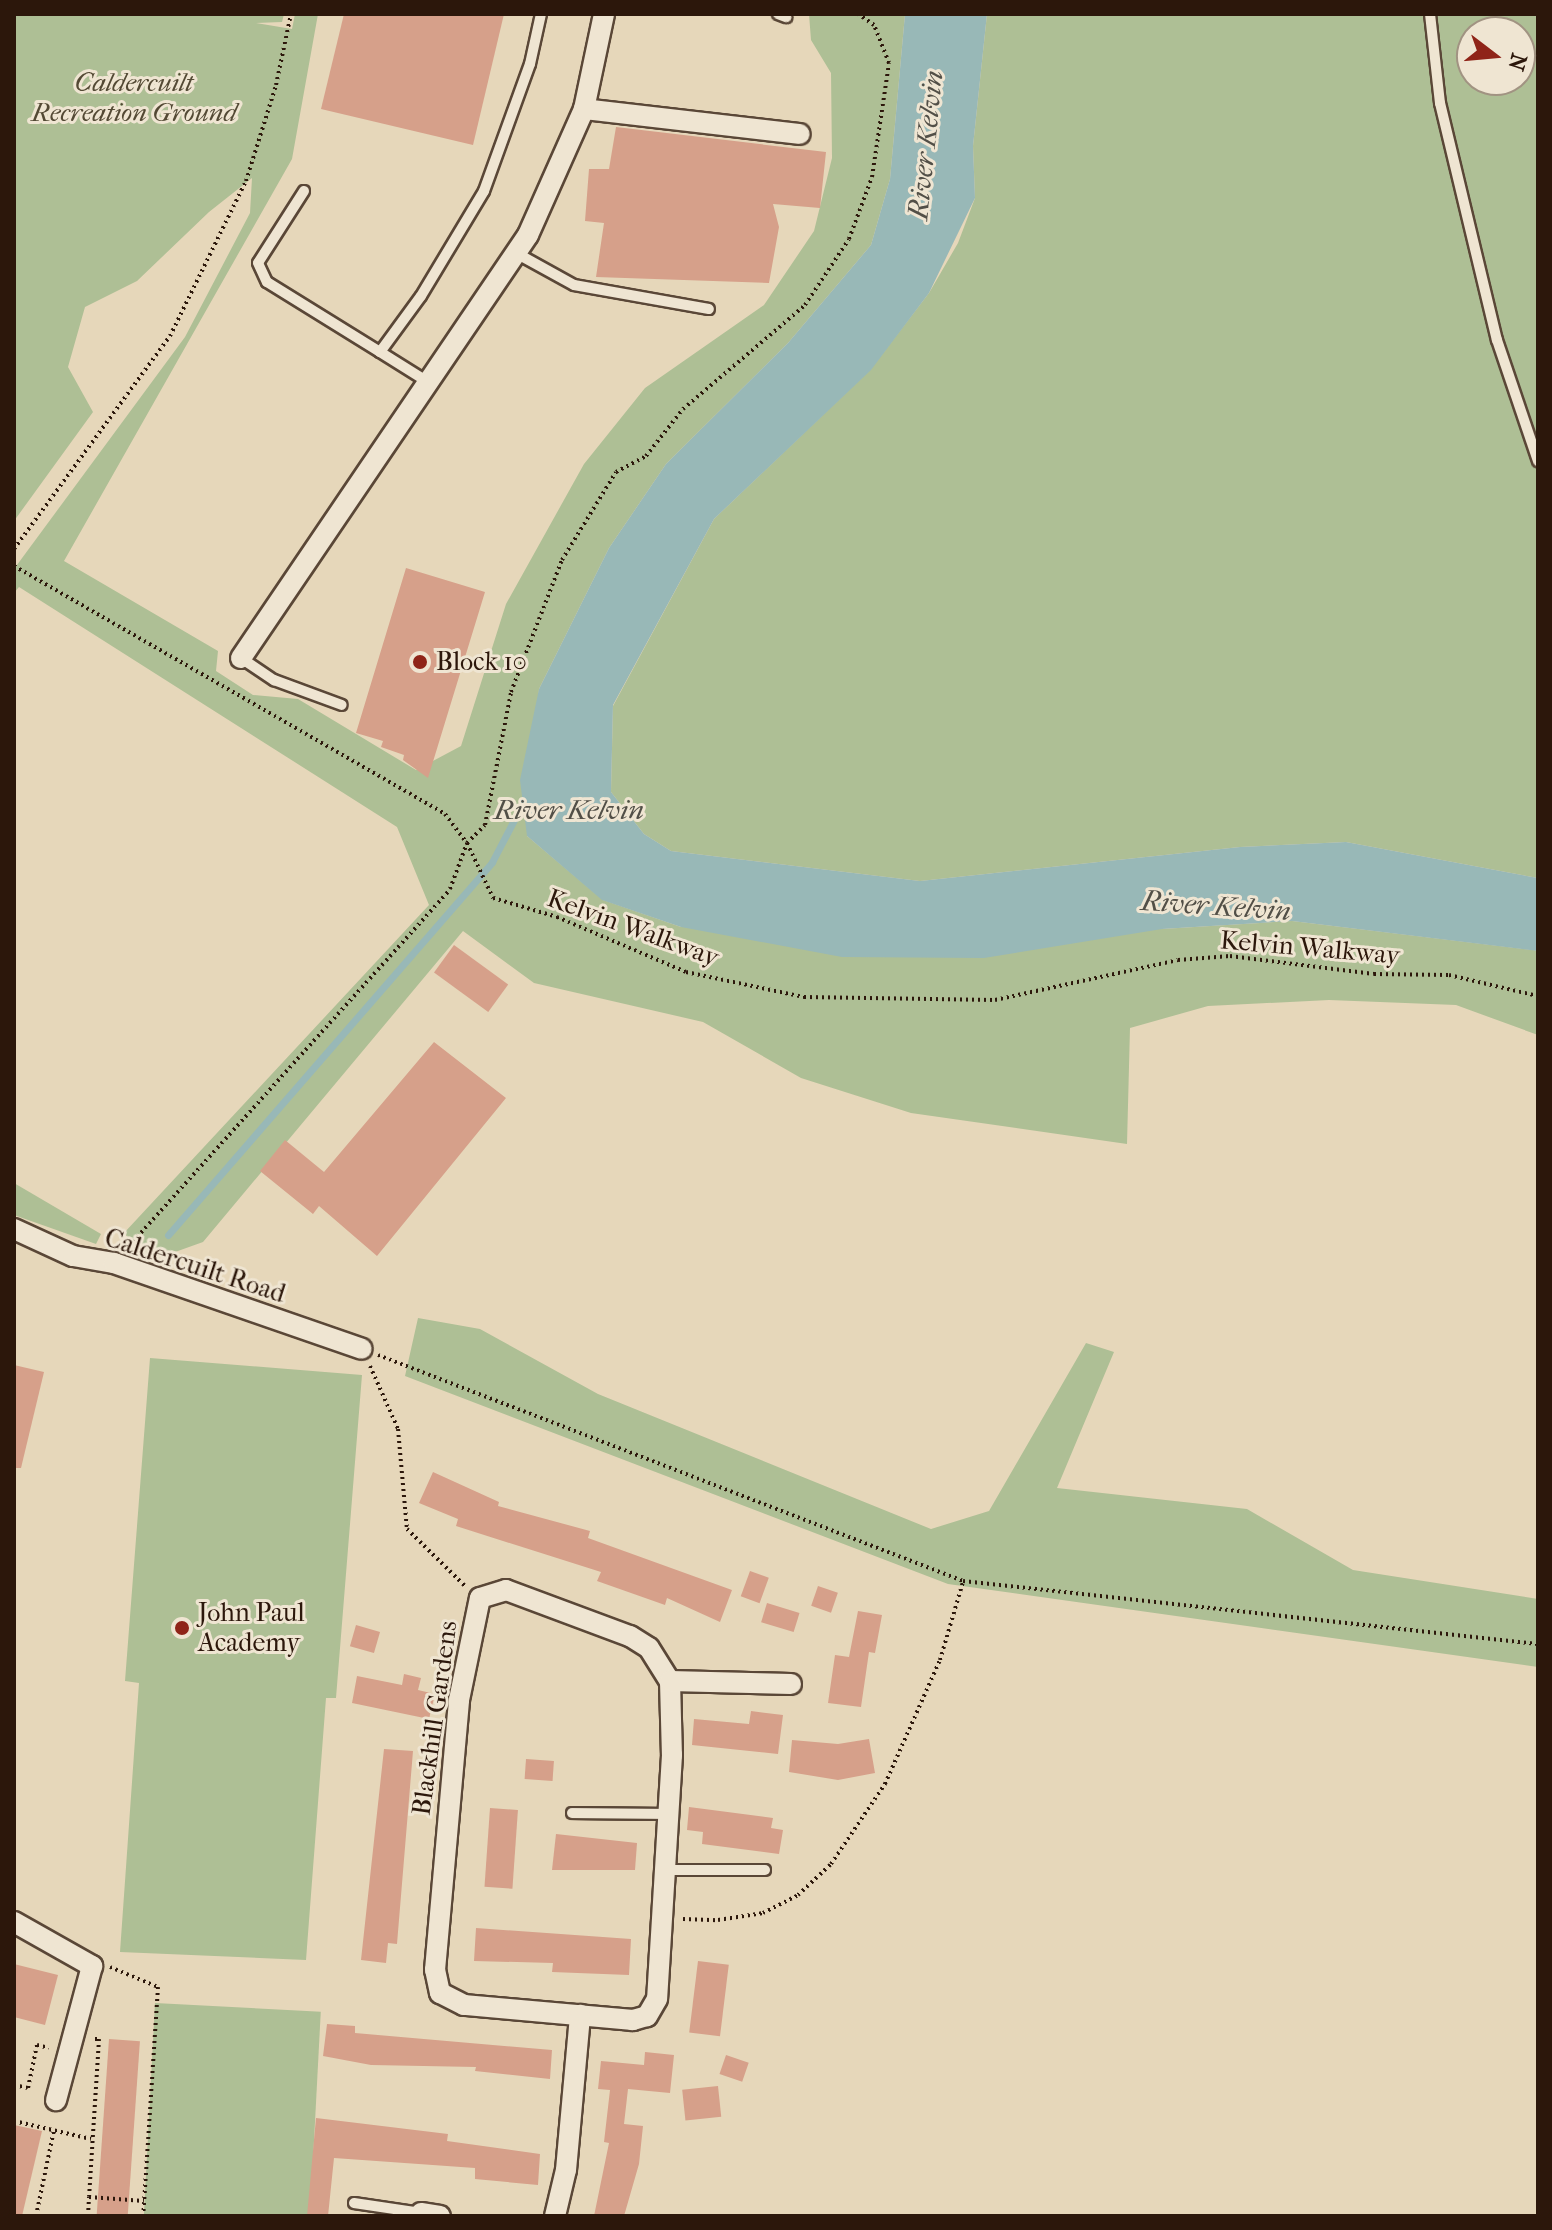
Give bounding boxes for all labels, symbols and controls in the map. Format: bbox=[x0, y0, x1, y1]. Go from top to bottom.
north arrow bbox=[1456, 16, 1536, 96]
text: N bbox=[1502, 50, 1532, 74]
park label: Caldercuilt Recreation Ground bbox=[31, 67, 237, 128]
water label: River Kelvin bbox=[901, 69, 951, 221]
place label: Block 10 bbox=[436, 646, 527, 678]
marker: Block 10 bbox=[411, 653, 429, 671]
water label: River Kelvin bbox=[494, 793, 644, 827]
street label: Kelvin Walkway bbox=[543, 882, 723, 974]
water label: River Kelvin bbox=[1140, 884, 1292, 928]
street label: Kelvin Walkway bbox=[1219, 925, 1401, 971]
street label: Caldercuilt Road bbox=[101, 1222, 289, 1310]
place label: John Paul Academy bbox=[198, 1597, 305, 1658]
marker: John Paul Academy bbox=[173, 1619, 191, 1637]
street label: Blackhill Gardens bbox=[406, 1619, 464, 1817]

